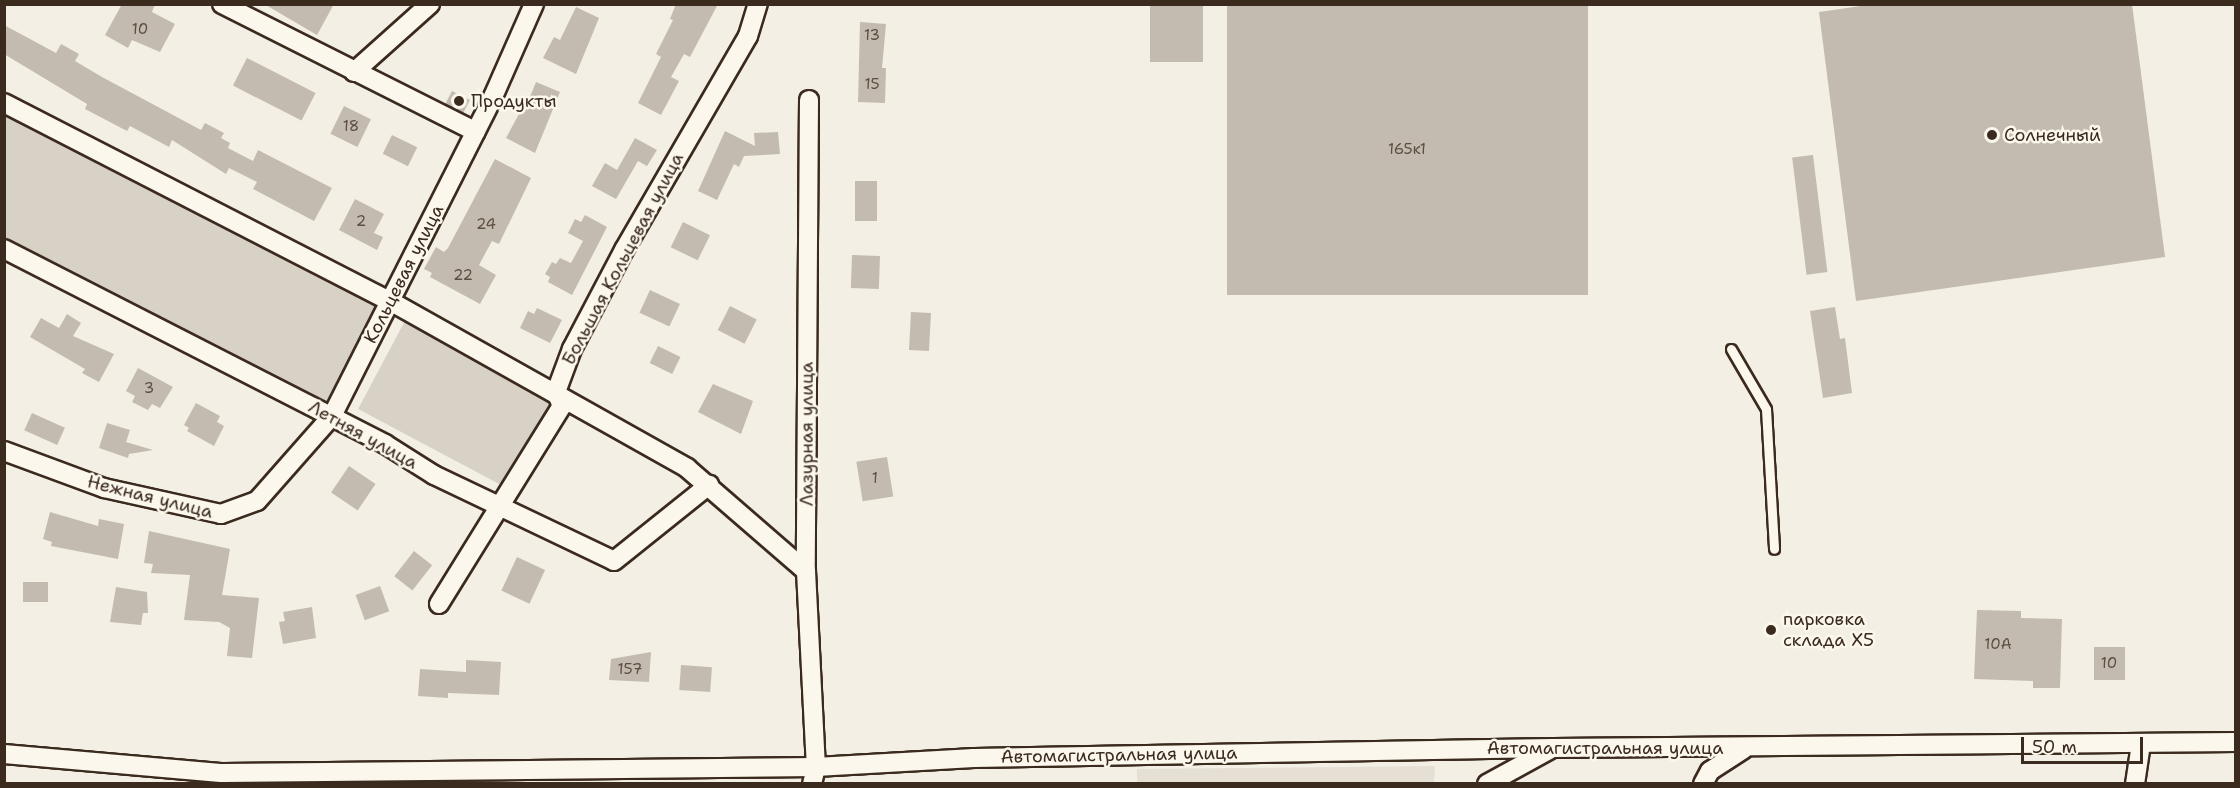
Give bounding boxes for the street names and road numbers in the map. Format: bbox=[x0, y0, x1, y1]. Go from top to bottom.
street label: Большая Кольцевая улица bbox=[558, 149, 688, 369]
street label: Кольцевая улица bbox=[360, 201, 448, 347]
street label: Лазурная улица bbox=[796, 362, 818, 506]
street label: Летняя улица bbox=[305, 396, 421, 474]
street label: Нежная улица bbox=[85, 471, 215, 523]
street label: Автомагистральная улица bbox=[1487, 737, 1723, 759]
street label: Автомагистральная улица bbox=[1000, 742, 1238, 768]

